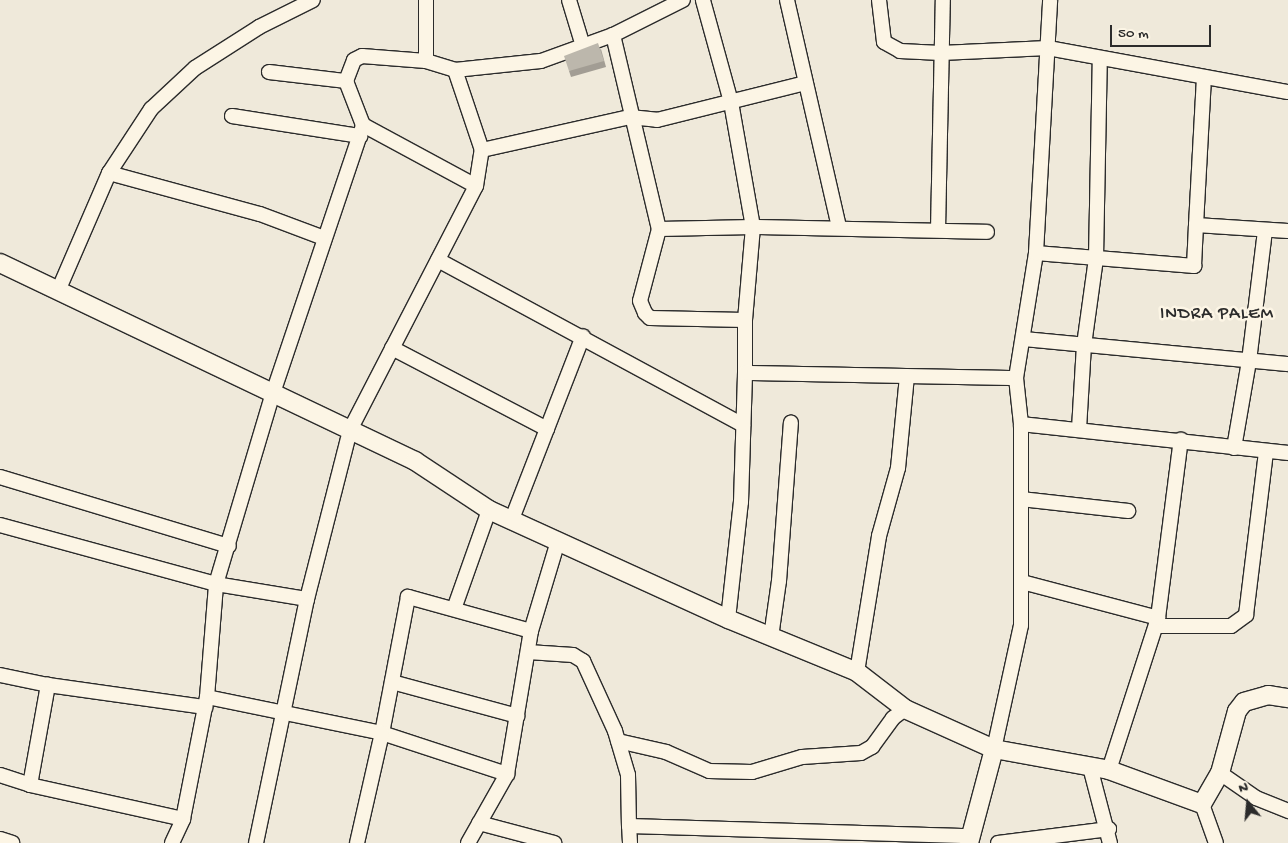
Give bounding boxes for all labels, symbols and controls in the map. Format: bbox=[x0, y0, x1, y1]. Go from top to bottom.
scale bar bbox=[1113, 15, 1214, 47]
text: 50 m bbox=[1118, 25, 1149, 43]
district label: INDRA PALEM bbox=[1159, 304, 1275, 326]
north arrow bbox=[1223, 778, 1273, 828]
text: N bbox=[1237, 779, 1250, 798]

